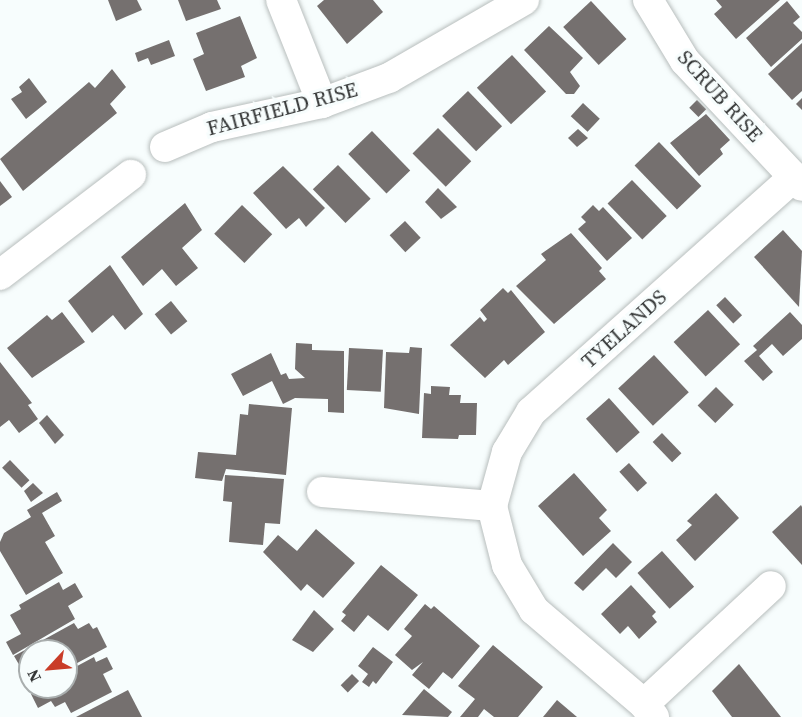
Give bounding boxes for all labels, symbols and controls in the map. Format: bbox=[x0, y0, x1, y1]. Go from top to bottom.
street label: SCRUB RISE bbox=[672, 45, 768, 147]
street label: FAIRFIELD RISE bbox=[204, 77, 360, 141]
street label: TYELANDS bbox=[576, 284, 672, 374]
north arrow bbox=[18, 639, 78, 699]
text: N bbox=[21, 666, 46, 686]

